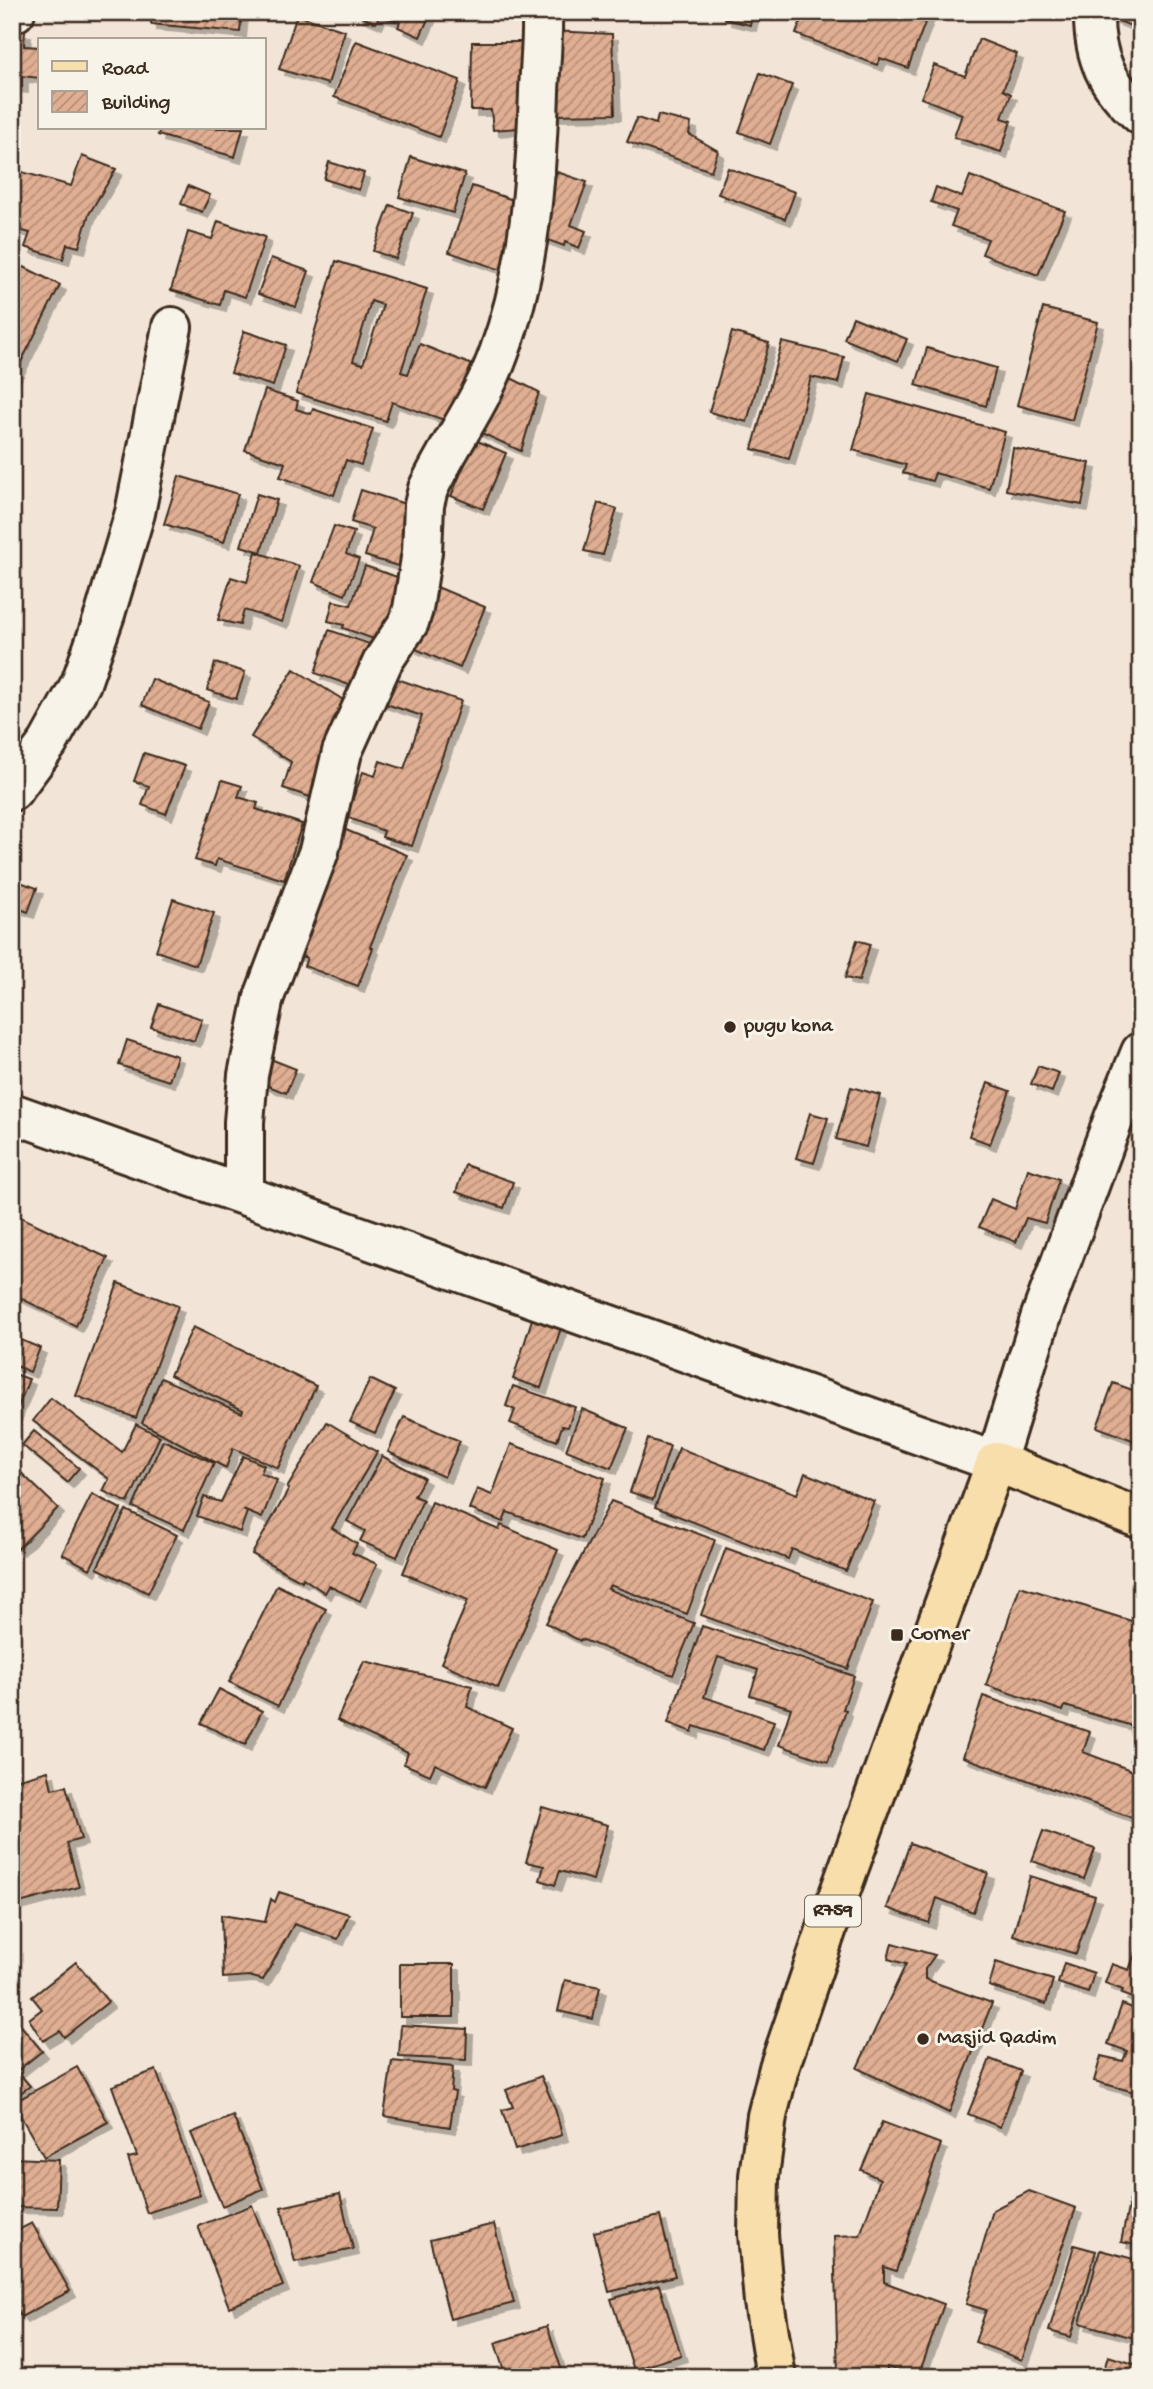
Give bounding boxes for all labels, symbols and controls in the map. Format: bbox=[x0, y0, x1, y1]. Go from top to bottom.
legend bbox=[38, 38, 266, 130]
text: Road bbox=[102, 58, 150, 83]
text: Building bbox=[101, 92, 171, 117]
place label: pugu kona bbox=[743, 1015, 834, 1040]
marker: pugu kona bbox=[722, 1019, 738, 1035]
place label: Corner bbox=[911, 1623, 971, 1648]
marker: Corner bbox=[889, 1627, 905, 1643]
road number: R759 bbox=[805, 1896, 861, 1926]
place label: Masjid Qadim bbox=[937, 2027, 1057, 2052]
marker: Masjid Qadim bbox=[915, 2031, 931, 2047]

